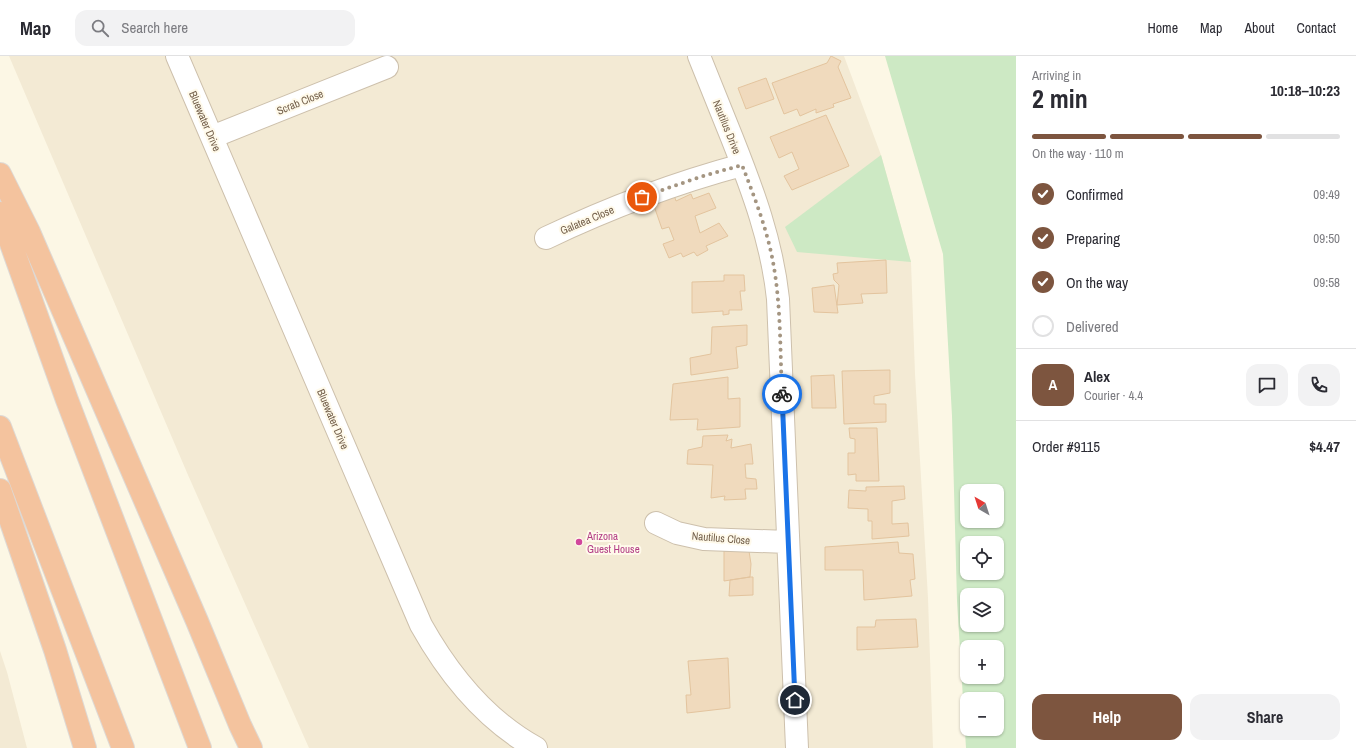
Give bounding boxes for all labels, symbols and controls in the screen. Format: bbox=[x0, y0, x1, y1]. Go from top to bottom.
search box bbox=[75, 10, 355, 46]
text: Map bbox=[20, 15, 51, 41]
icon: search bbox=[89, 17, 111, 39]
text: Search here bbox=[121, 17, 188, 38]
text: Home bbox=[1147, 19, 1178, 37]
text: Map bbox=[1200, 19, 1222, 37]
text: About bbox=[1244, 19, 1274, 37]
text: Contact bbox=[1296, 19, 1336, 37]
text: Arriving in bbox=[1032, 67, 1081, 84]
text: 10:18–10:23 bbox=[1270, 80, 1340, 101]
text: 2 min bbox=[1032, 81, 1088, 116]
street label: Scrab Close bbox=[275, 86, 325, 118]
street label: Bluewater Drive bbox=[186, 89, 224, 153]
street label: Nautilus Drive bbox=[710, 98, 744, 156]
text: On the way · 110 m bbox=[1032, 145, 1124, 162]
pin bbox=[625, 180, 659, 214]
icon: check bbox=[1032, 183, 1054, 205]
text: Confirmed bbox=[1066, 184, 1123, 205]
icon: bag bbox=[631, 186, 653, 208]
text: 09:49 bbox=[1313, 186, 1340, 203]
street label: Galatea Close bbox=[558, 202, 616, 238]
icon: check bbox=[1032, 227, 1054, 249]
text: Preparing bbox=[1066, 228, 1120, 249]
text: 09:50 bbox=[1313, 230, 1340, 247]
icon: check bbox=[1032, 271, 1054, 293]
text: On the way bbox=[1066, 272, 1128, 293]
text: 09:58 bbox=[1313, 274, 1340, 291]
text: Delivered bbox=[1066, 316, 1119, 337]
button: chat bbox=[1246, 364, 1288, 406]
button: phone bbox=[1298, 364, 1340, 406]
text: Alex bbox=[1084, 366, 1110, 387]
courier bbox=[762, 374, 802, 414]
text: A bbox=[1049, 374, 1057, 395]
icon: bike bbox=[771, 383, 793, 405]
street label: Bluewater Drive bbox=[314, 387, 352, 451]
text: Courier · 4.4 bbox=[1084, 387, 1143, 404]
text: Order #9115 bbox=[1032, 436, 1100, 457]
text: $4.47 bbox=[1309, 436, 1340, 457]
north arrow bbox=[960, 484, 1004, 528]
map controls bbox=[960, 484, 1004, 736]
street label: Nautilus Close bbox=[691, 528, 751, 548]
place label: Arizona Guest House bbox=[586, 529, 640, 556]
button: locate bbox=[960, 536, 1004, 580]
marker: Arizona Guest House bbox=[574, 537, 584, 547]
button: layers bbox=[960, 588, 1004, 632]
button: + bbox=[960, 640, 1004, 684]
pin bbox=[778, 683, 812, 717]
icon: home bbox=[784, 689, 806, 711]
button: − bbox=[960, 692, 1004, 736]
button: Help bbox=[1032, 694, 1182, 740]
button: Share bbox=[1190, 694, 1340, 740]

